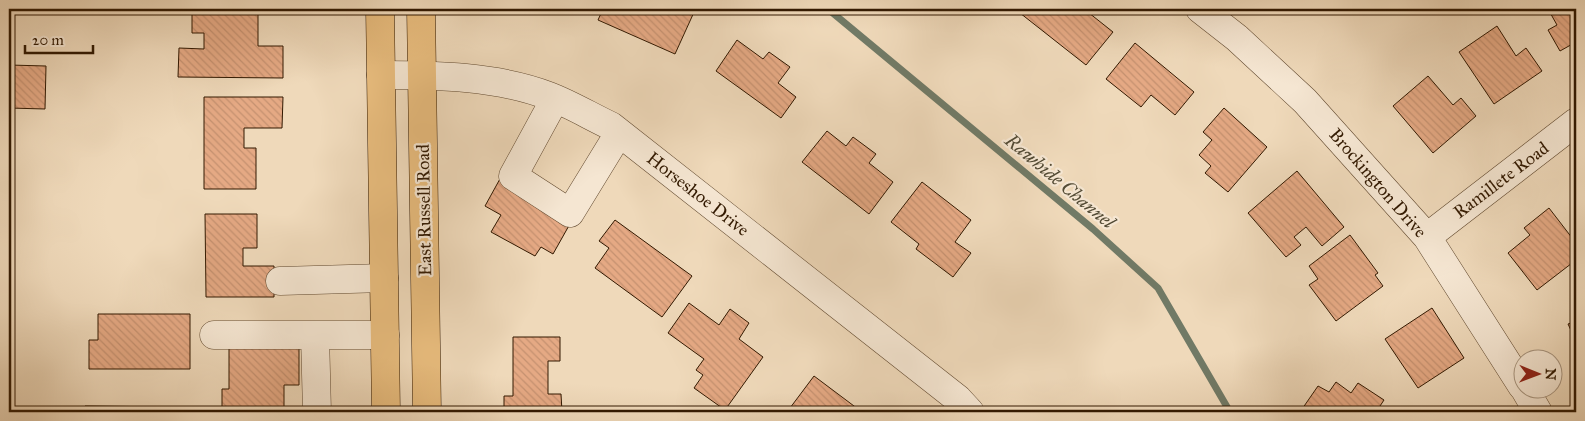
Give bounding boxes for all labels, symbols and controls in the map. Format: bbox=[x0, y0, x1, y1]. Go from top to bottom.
scale bar bbox=[25, 22, 92, 54]
text: 20 m bbox=[32, 31, 64, 49]
street label: Brockington Drive bbox=[1324, 124, 1431, 243]
water label: Rawhide Channel bbox=[1000, 128, 1121, 235]
street label: Ramillete Road bbox=[1449, 137, 1553, 223]
street label: East Russell Road bbox=[412, 144, 436, 276]
street label: Horseshoe Drive bbox=[642, 147, 754, 241]
north arrow bbox=[1512, 348, 1562, 398]
text: N bbox=[1542, 368, 1559, 380]

